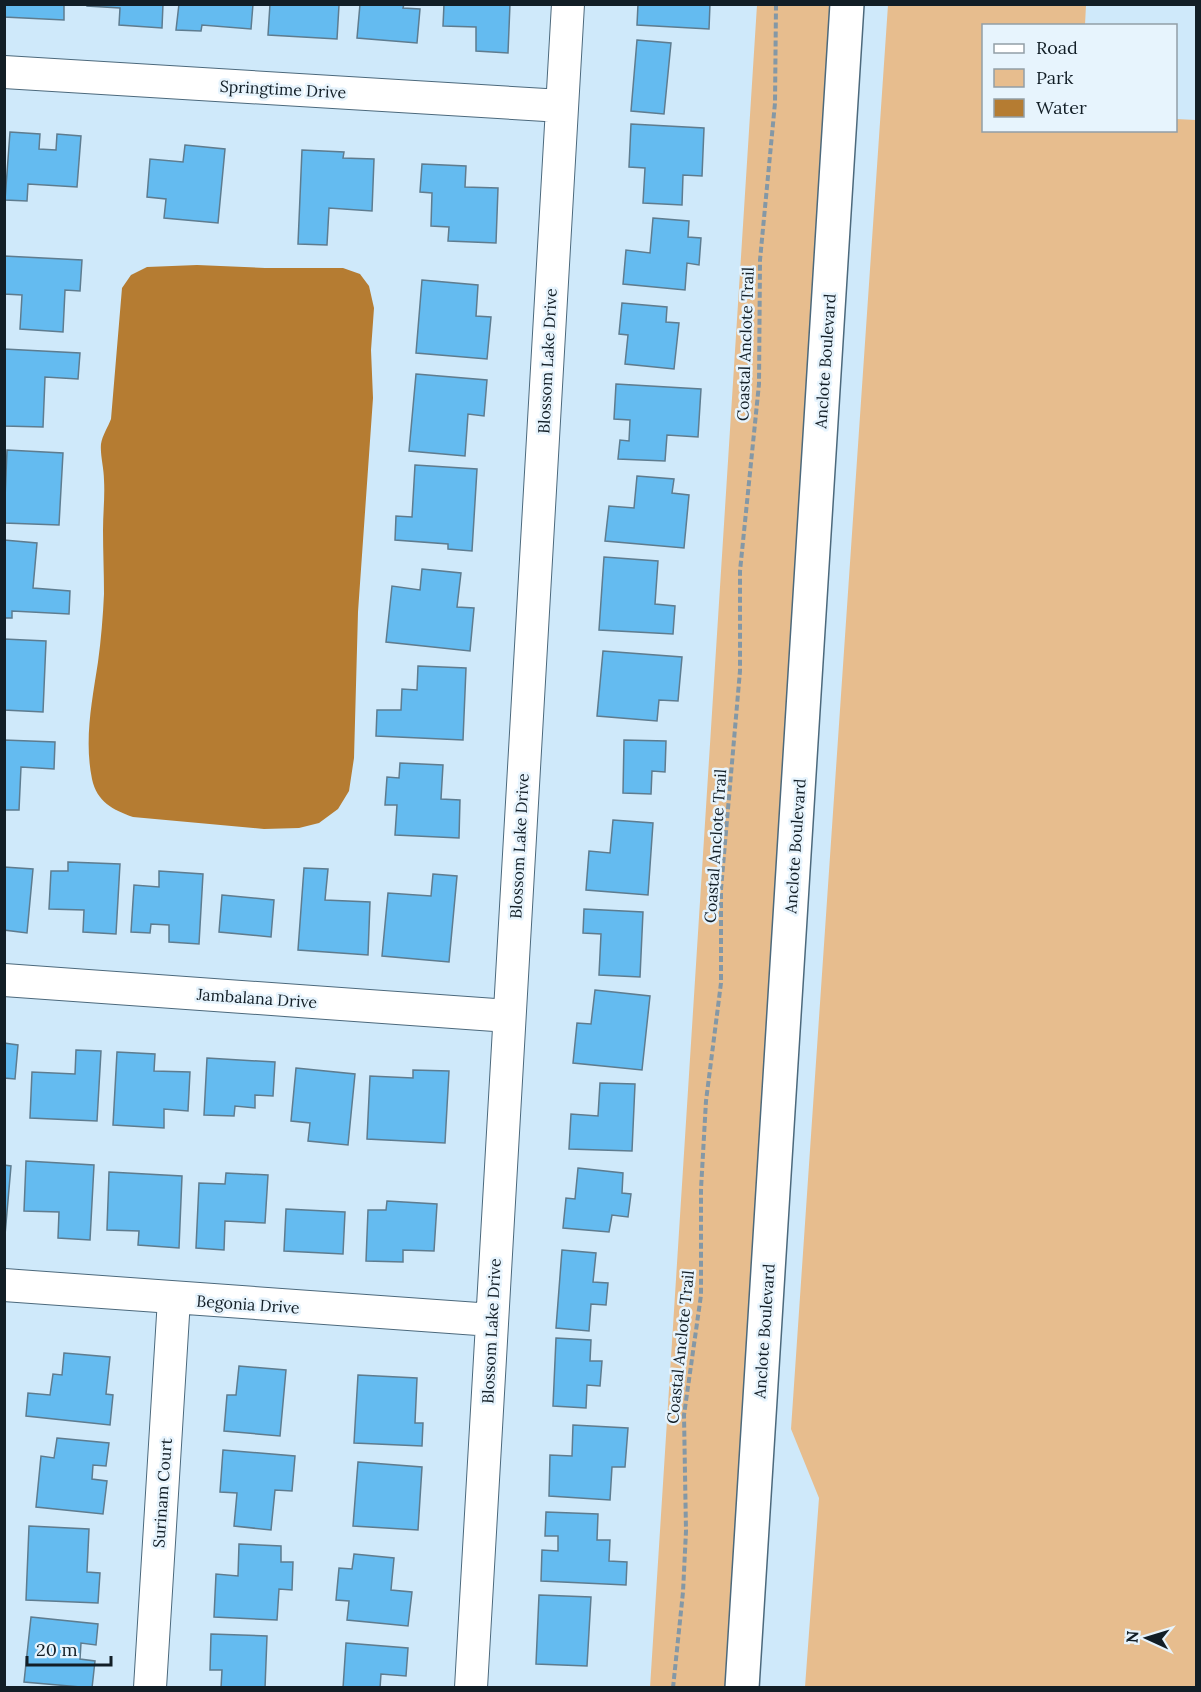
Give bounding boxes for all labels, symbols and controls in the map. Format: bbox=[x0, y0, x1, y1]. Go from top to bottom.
legend bbox=[982, 24, 1177, 132]
text: Road bbox=[1036, 36, 1078, 59]
text: Park bbox=[1036, 66, 1074, 89]
street label: Springtime Drive bbox=[219, 76, 347, 102]
text: Water bbox=[1036, 96, 1087, 119]
street label: Coastal Anclote Trail bbox=[732, 267, 758, 421]
street label: Blossom Lake Drive bbox=[533, 288, 561, 434]
street label: Anclote Boulevard bbox=[810, 292, 840, 430]
street label: Coastal Anclote Trail bbox=[700, 768, 730, 924]
street label: Blossom Lake Drive bbox=[505, 773, 533, 919]
street label: Anclote Boulevard bbox=[780, 777, 810, 915]
street label: Jambalana Drive bbox=[195, 984, 318, 1012]
street label: Blossom Lake Drive bbox=[477, 1258, 505, 1404]
street label: Anclote Boulevard bbox=[749, 1262, 779, 1400]
street label: Coastal Anclote Trail bbox=[662, 1269, 698, 1425]
street label: Begonia Drive bbox=[196, 1290, 301, 1318]
street label: Surinam Court bbox=[148, 1437, 176, 1548]
north arrow bbox=[1117, 1608, 1177, 1668]
scale bar bbox=[27, 1629, 111, 1667]
text: N bbox=[1122, 1630, 1142, 1644]
text: 20 m bbox=[36, 1638, 78, 1661]

